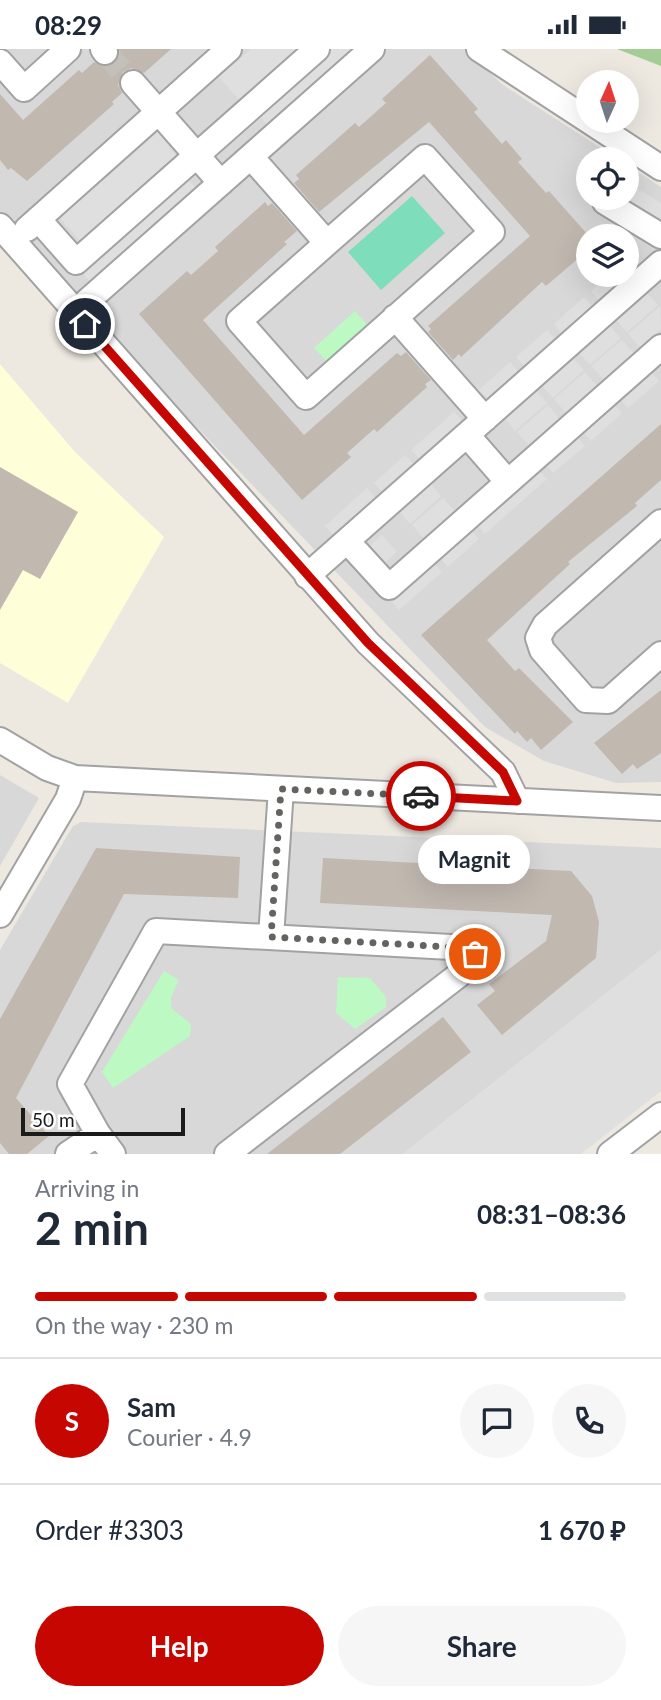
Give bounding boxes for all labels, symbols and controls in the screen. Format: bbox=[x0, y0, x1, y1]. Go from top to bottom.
text: 08:29 bbox=[35, 9, 102, 41]
north arrow bbox=[576, 70, 639, 133]
map controls bbox=[576, 70, 639, 287]
button: locate bbox=[576, 147, 639, 210]
button: layers bbox=[576, 224, 639, 287]
pin bbox=[55, 294, 115, 354]
icon: home bbox=[66, 305, 104, 343]
courier bbox=[386, 761, 456, 831]
icon: car bbox=[402, 777, 440, 815]
callout: Magnit bbox=[419, 835, 531, 884]
text: Magnit bbox=[438, 845, 510, 873]
pin bbox=[445, 924, 505, 984]
icon: bag bbox=[456, 935, 494, 973]
scale bar bbox=[21, 1105, 186, 1137]
text: 50 m bbox=[32, 1108, 75, 1131]
text: Arriving in bbox=[35, 1174, 139, 1202]
text: 08:31–08:36 bbox=[477, 1198, 626, 1230]
text: 2 min bbox=[35, 1200, 149, 1255]
text: On the way · 230 m bbox=[35, 1311, 234, 1339]
button: chat bbox=[460, 1384, 534, 1458]
button: phone bbox=[552, 1384, 626, 1458]
text: Sam bbox=[127, 1391, 176, 1423]
text: S bbox=[65, 1405, 79, 1437]
text: Courier · 4.9 bbox=[127, 1423, 252, 1451]
text: Order #3303 bbox=[35, 1514, 184, 1546]
text: 1 670 ₽ bbox=[538, 1514, 626, 1546]
button: Help bbox=[35, 1606, 324, 1686]
button: Share bbox=[338, 1606, 626, 1686]

